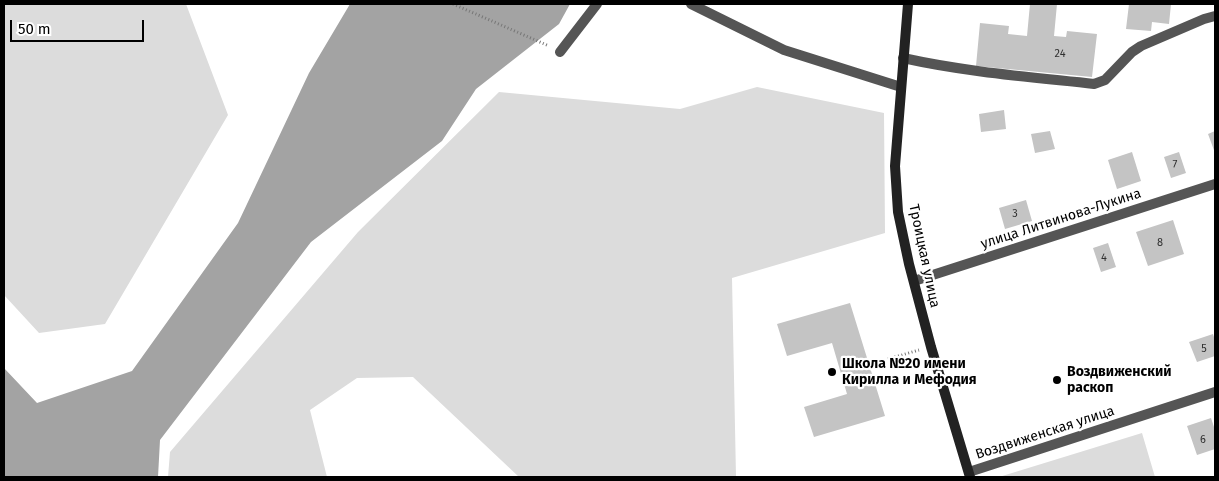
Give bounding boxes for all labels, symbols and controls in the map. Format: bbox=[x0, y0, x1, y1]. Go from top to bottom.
scale bar bbox=[12, 10, 146, 42]
text: 50 m bbox=[18, 20, 51, 38]
house number: 24 bbox=[1055, 47, 1065, 61]
house number: 7 bbox=[1173, 158, 1177, 172]
street label: улица Литвинова-Лукина bbox=[979, 185, 1143, 253]
street label: Троицкая улица bbox=[905, 203, 943, 309]
house number: 3 bbox=[1012, 207, 1018, 221]
house number: 8 bbox=[1157, 236, 1163, 250]
house number: 4 bbox=[1101, 251, 1107, 265]
house number: 5 bbox=[1201, 342, 1207, 356]
place label: Школа №20 имени Кирилла и Мефодия bbox=[842, 356, 977, 388]
place label: Воздвиженский раскоп bbox=[1067, 364, 1171, 397]
marker: Школа №20 имени Кирилла и Мефодия bbox=[826, 366, 838, 378]
marker: Воздвиженский раскоп bbox=[1051, 374, 1063, 386]
street label: Воздвиженская улица bbox=[973, 403, 1117, 463]
house number: 6 bbox=[1200, 433, 1206, 447]

